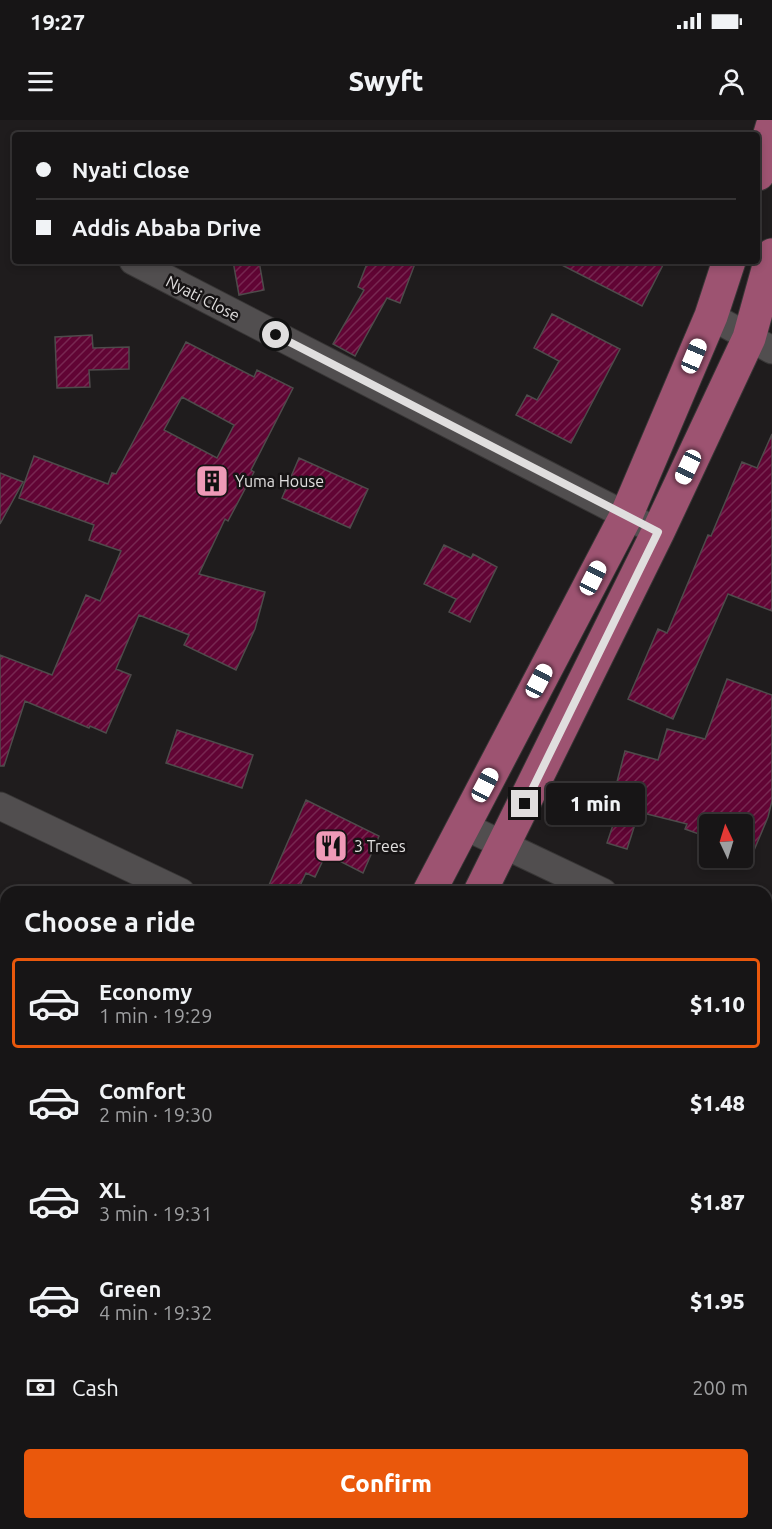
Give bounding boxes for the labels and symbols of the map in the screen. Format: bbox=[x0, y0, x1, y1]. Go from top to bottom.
street label: Nyati Close bbox=[163, 272, 243, 324]
route start bbox=[262, 321, 289, 348]
car bbox=[679, 336, 709, 376]
car bbox=[672, 447, 704, 487]
building icon: Yuma House bbox=[194, 463, 230, 499]
place label: Yuma House bbox=[235, 472, 324, 490]
car bbox=[577, 558, 609, 598]
car bbox=[523, 661, 555, 701]
car bbox=[469, 765, 501, 805]
callout: 1 min bbox=[546, 783, 645, 825]
route end bbox=[511, 790, 538, 817]
north arrow bbox=[699, 814, 753, 868]
restaurant icon: 3 Trees bbox=[313, 828, 349, 864]
place label: 3 Trees bbox=[354, 837, 406, 855]

